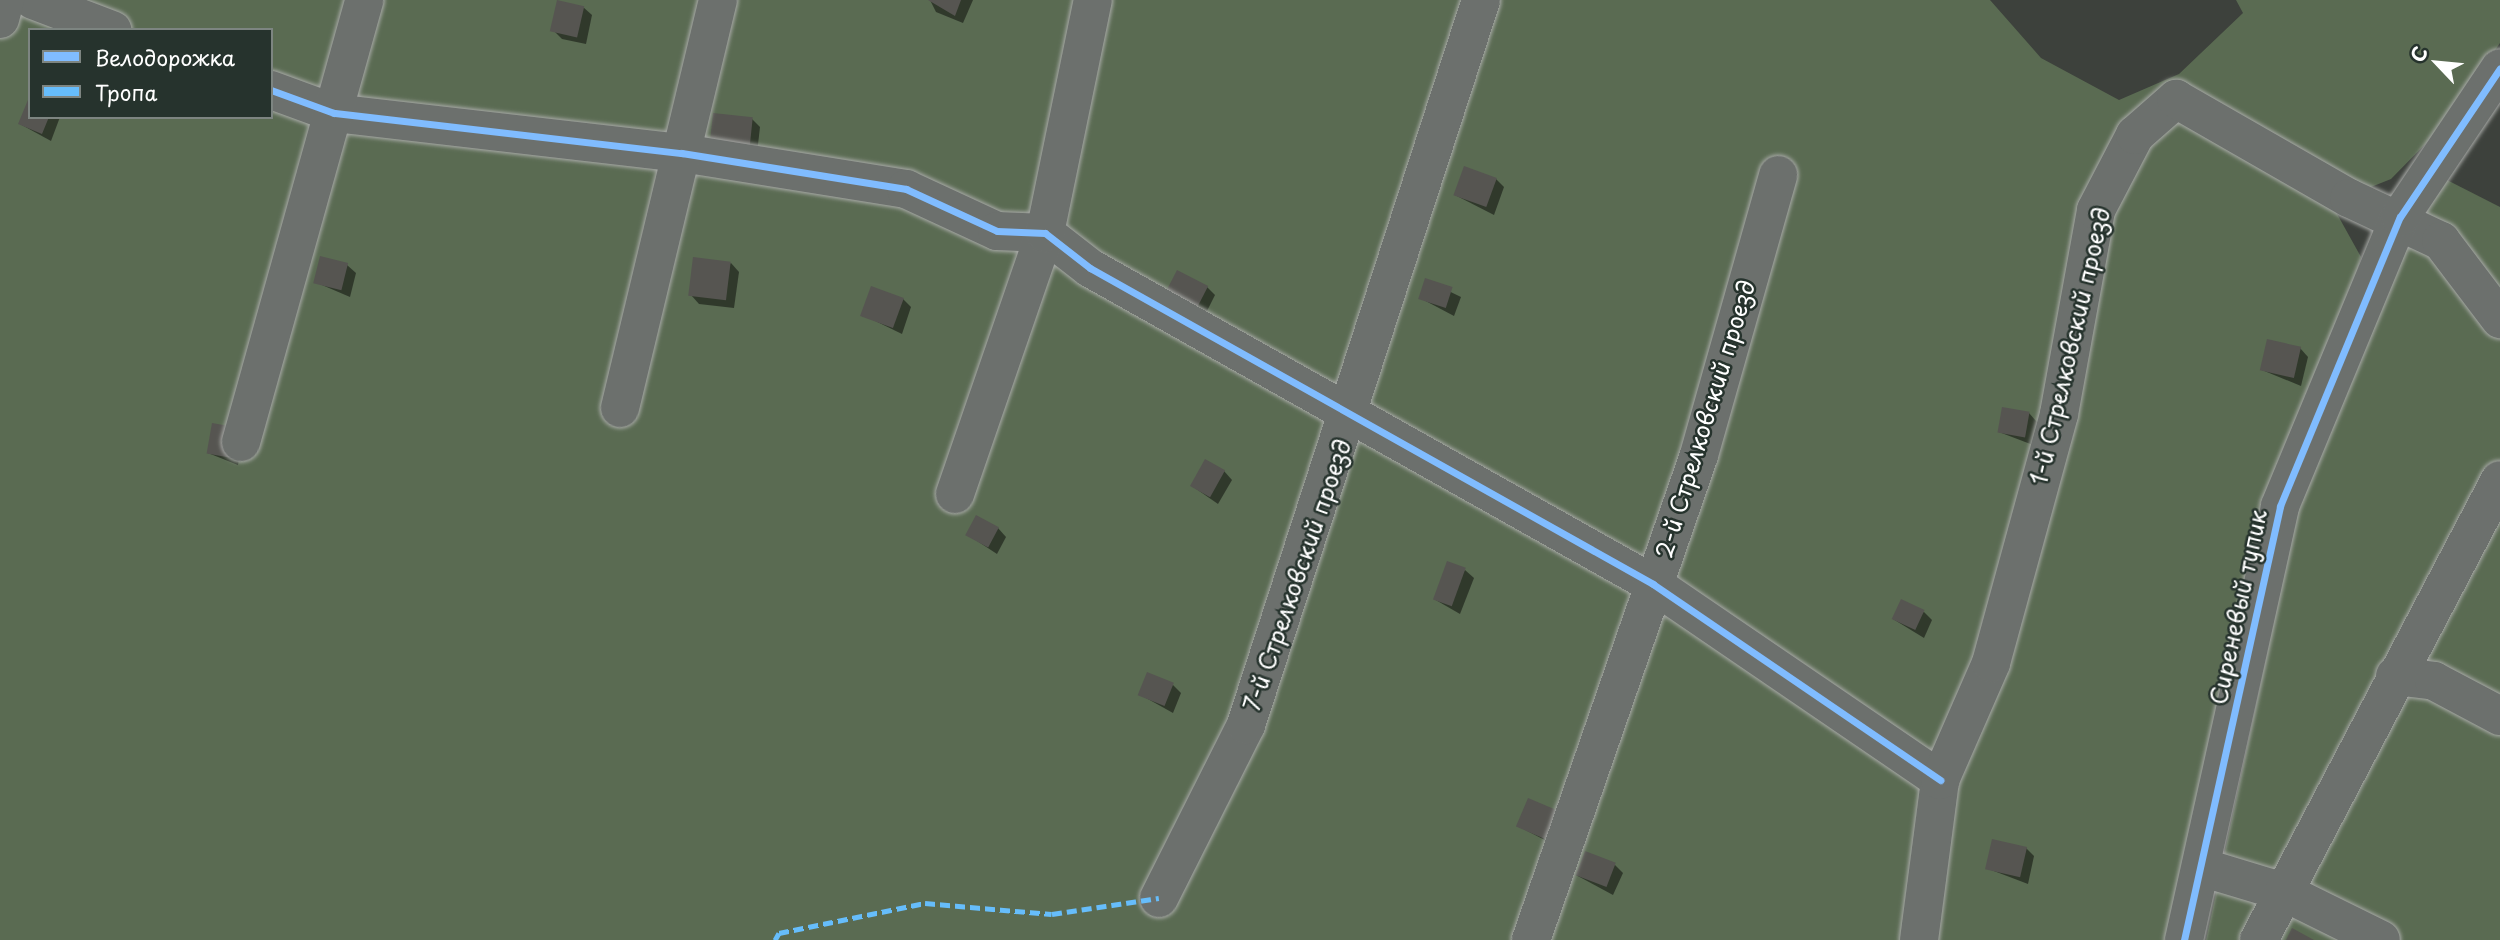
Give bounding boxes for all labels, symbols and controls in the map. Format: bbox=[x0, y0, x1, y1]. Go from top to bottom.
legend bbox=[28, 28, 273, 119]
north arrow bbox=[2402, 28, 2472, 98]
text: Велодорожка bbox=[95, 41, 235, 73]
text: С bbox=[2402, 41, 2434, 66]
text: Тропа bbox=[95, 76, 157, 108]
street label: 1-й Стрелковский проезд bbox=[2025, 204, 2115, 488]
street label: 2-й Стрелковский проезд bbox=[1649, 276, 1761, 562]
street label: 7-й Стрелковский проезд bbox=[1237, 435, 1357, 715]
street label: Сиреневый тупик bbox=[2204, 507, 2272, 707]

